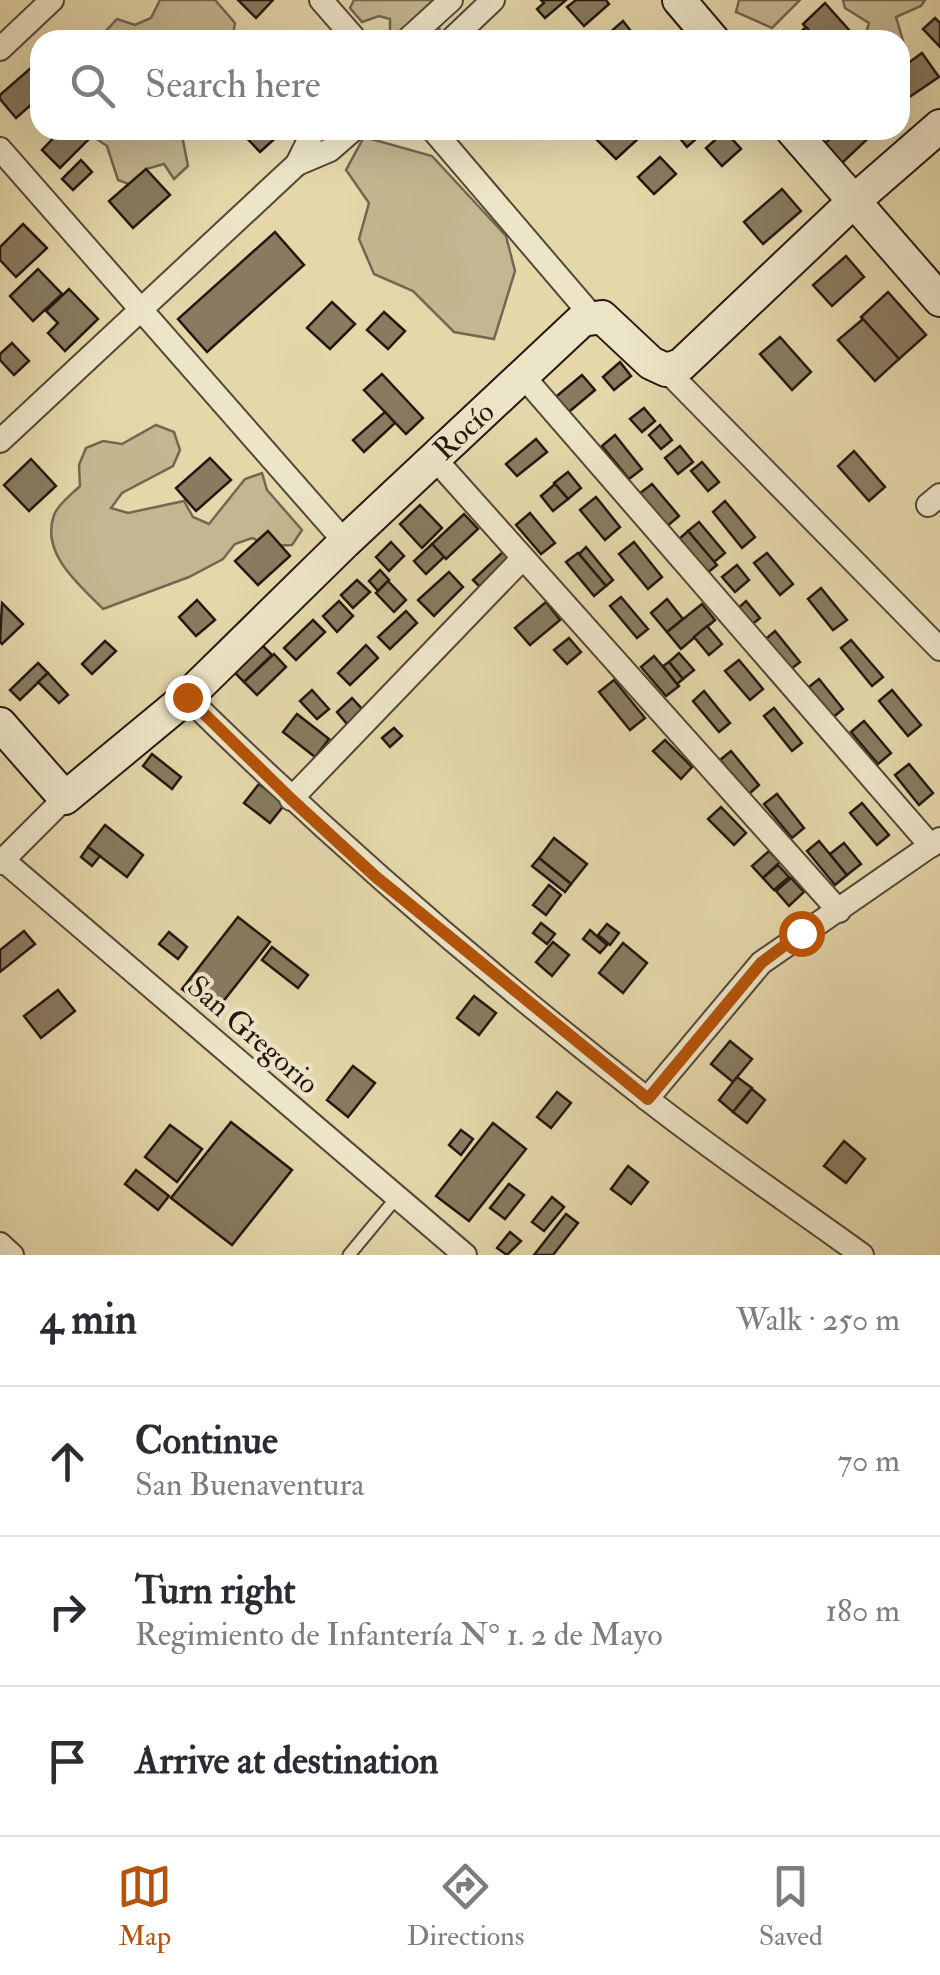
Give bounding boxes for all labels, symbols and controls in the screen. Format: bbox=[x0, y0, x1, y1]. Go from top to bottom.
search box bbox=[30, 30, 910, 140]
icon: search bbox=[65, 58, 120, 113]
text: Search here bbox=[145, 61, 321, 109]
street label: Rocío bbox=[426, 394, 502, 468]
route end bbox=[165, 675, 211, 721]
route start bbox=[779, 911, 825, 957]
street label: San Gregorio bbox=[180, 968, 326, 1102]
text: 4 min bbox=[40, 1294, 137, 1346]
text: Walk · 250 m bbox=[736, 1300, 900, 1340]
text: Continue bbox=[135, 1417, 278, 1465]
icon: ahead bbox=[40, 1434, 95, 1489]
text: 70 m bbox=[837, 1441, 900, 1481]
text: San Buenaventura bbox=[135, 1465, 364, 1505]
text: Turn right bbox=[135, 1567, 296, 1615]
icon: right bbox=[40, 1584, 95, 1639]
text: 180 m bbox=[826, 1591, 900, 1631]
text: Regimiento de Infantería N° 1. 2 de Mayo bbox=[135, 1615, 663, 1655]
icon: arrive bbox=[40, 1734, 95, 1789]
text: Arrive at destination bbox=[135, 1737, 439, 1785]
tab: Map bbox=[117, 1859, 172, 1954]
tab: Directions bbox=[407, 1859, 524, 1954]
tab: Saved bbox=[759, 1859, 823, 1954]

